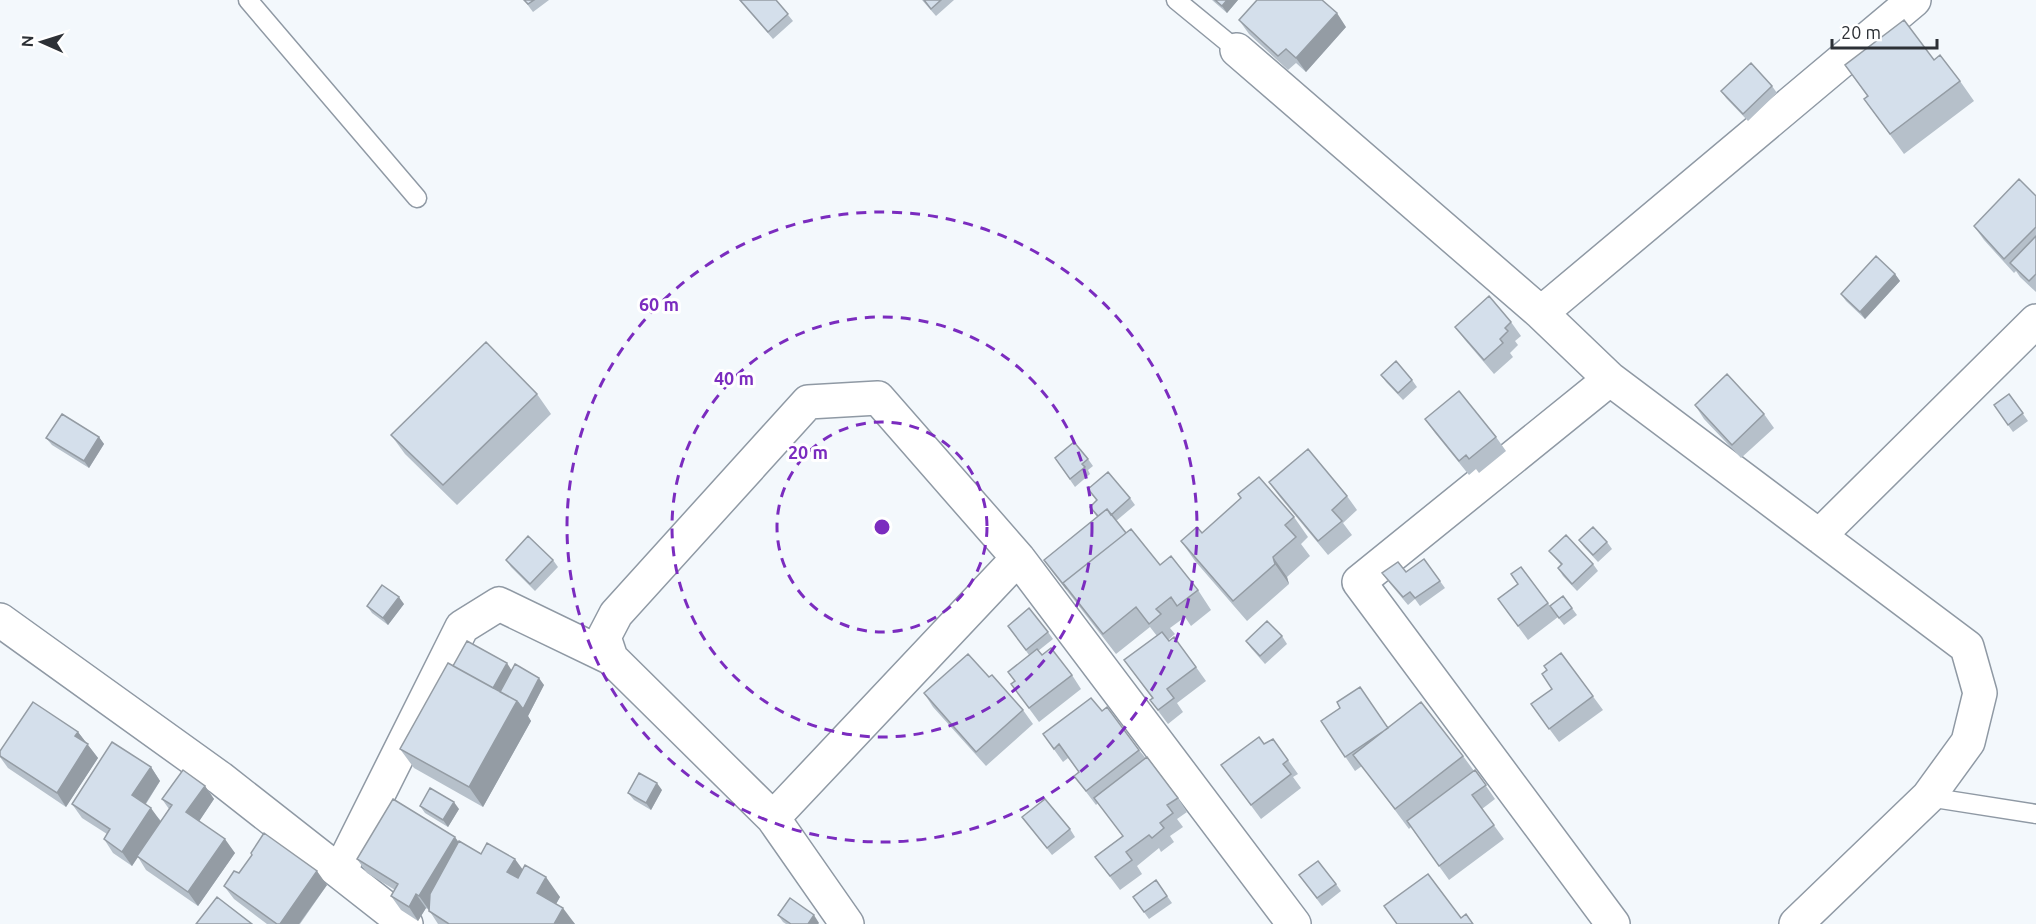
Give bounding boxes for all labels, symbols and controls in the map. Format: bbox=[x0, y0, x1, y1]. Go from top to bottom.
north arrow bbox=[12, 12, 72, 72]
scale bar bbox=[1832, 12, 1937, 50]
text: 20 m bbox=[1841, 22, 1881, 42]
text: N bbox=[18, 35, 36, 48]
text: 60 m bbox=[639, 294, 679, 314]
text: 40 m bbox=[714, 368, 754, 388]
text: 20 m bbox=[788, 442, 828, 462]
centre of rings bbox=[872, 517, 892, 537]

